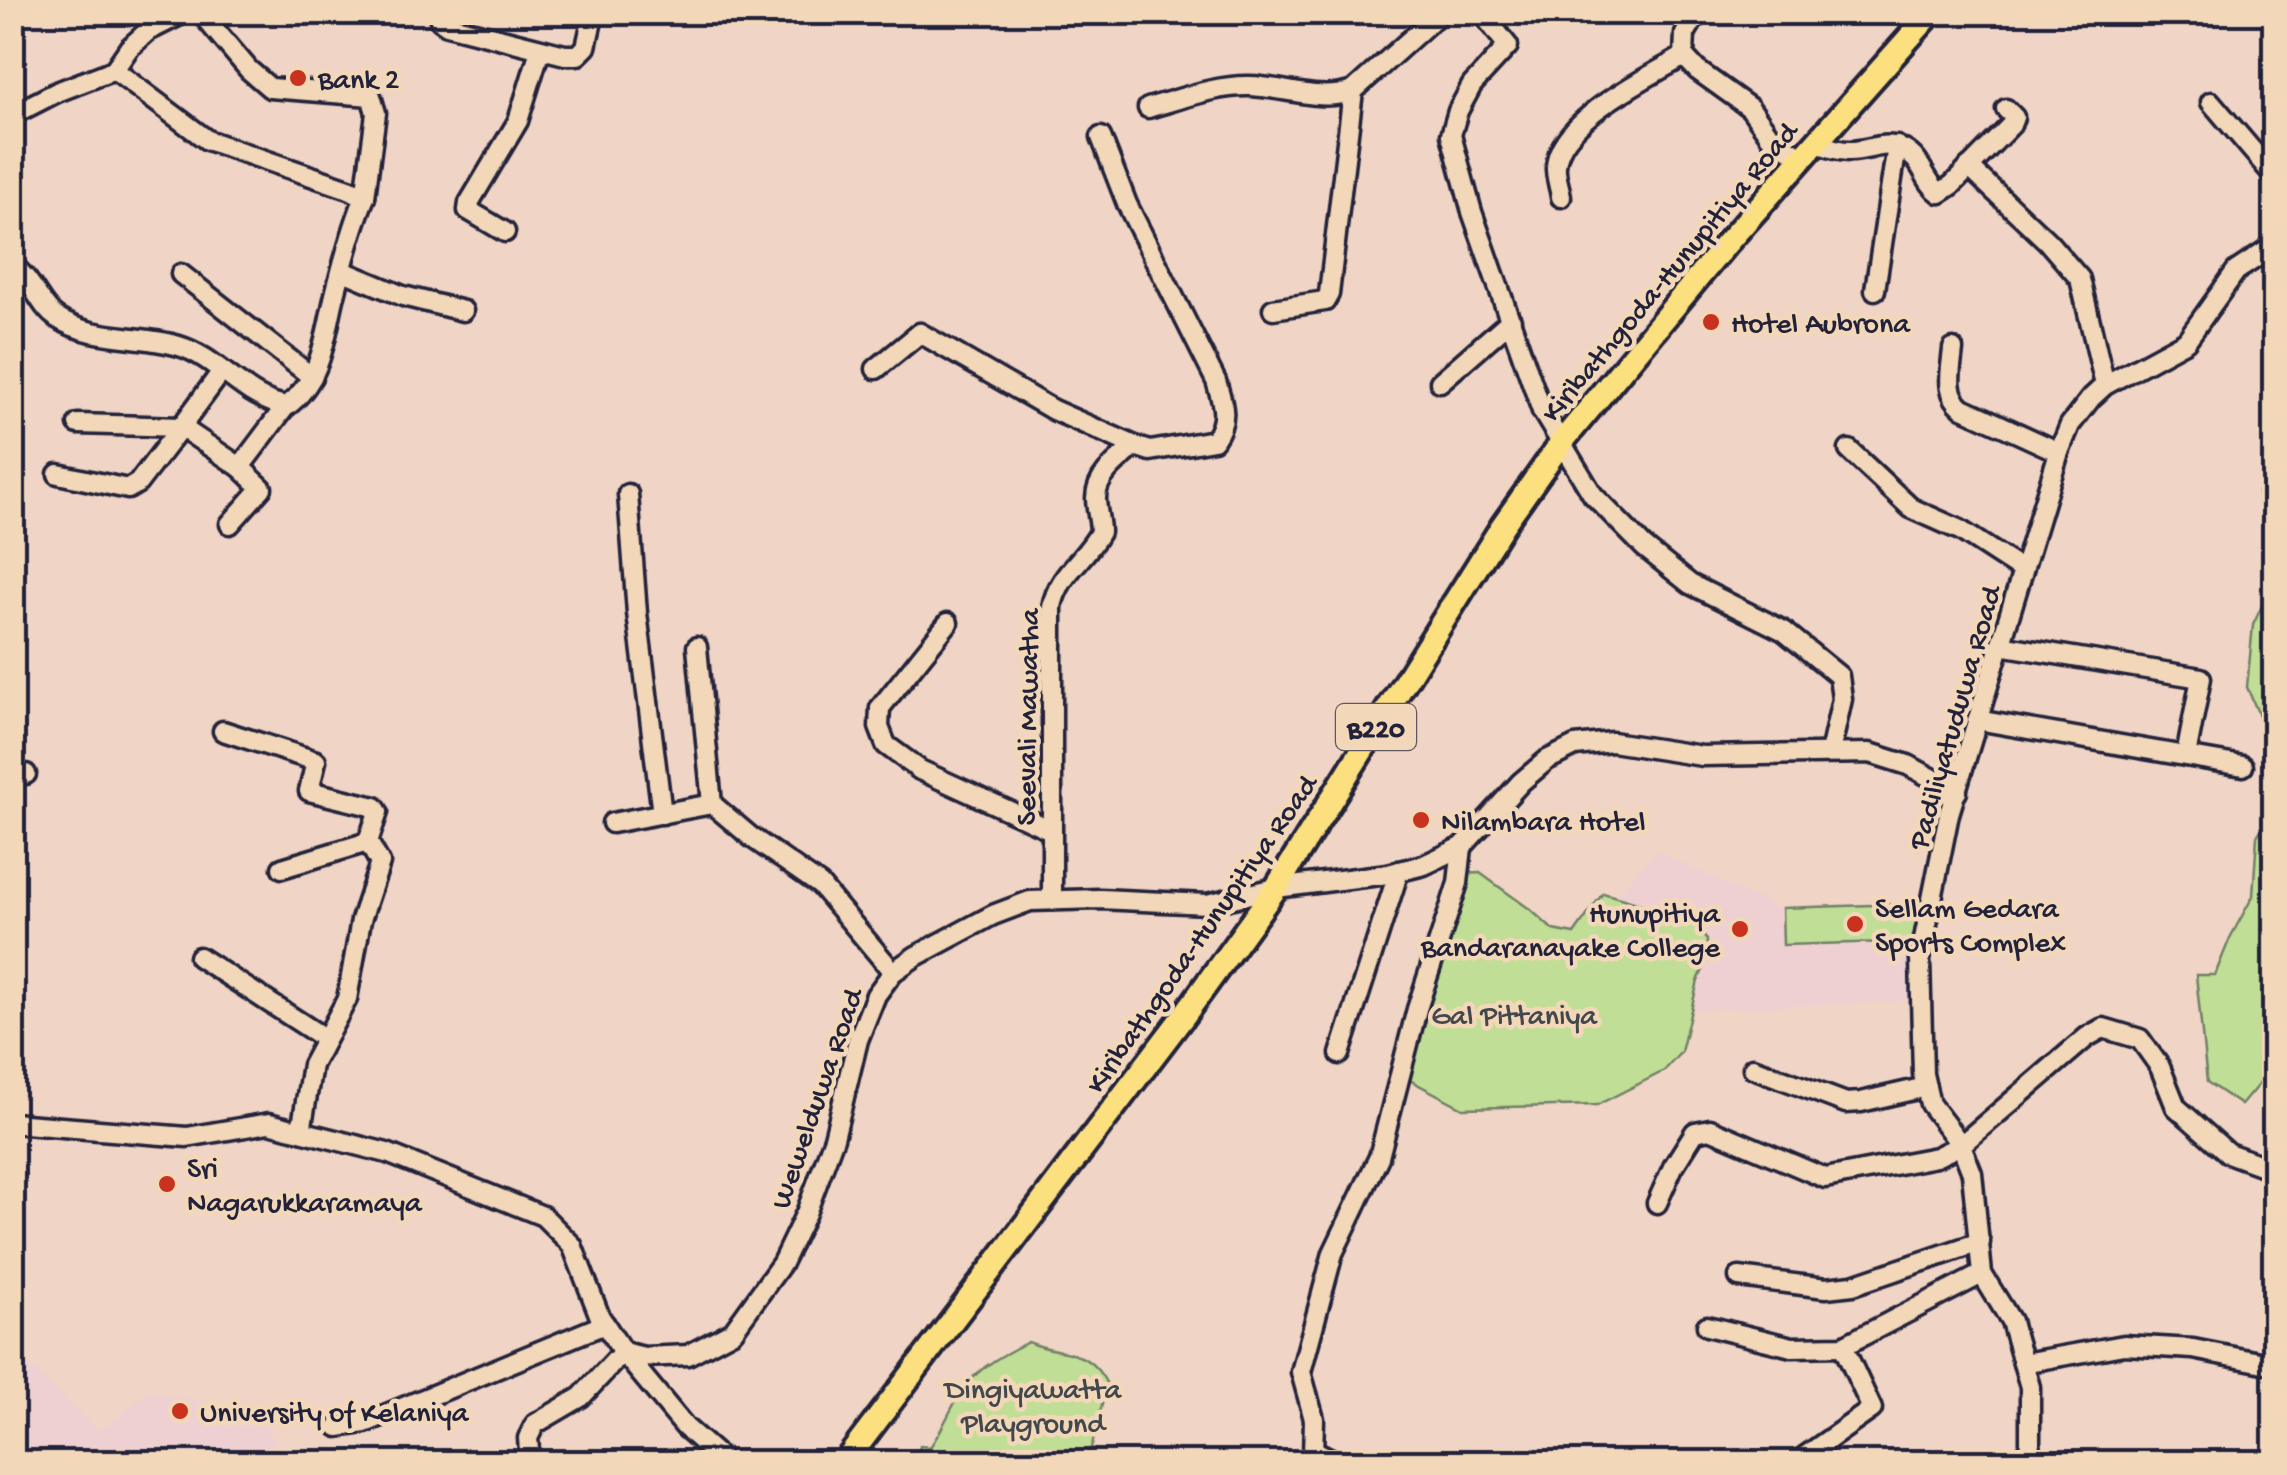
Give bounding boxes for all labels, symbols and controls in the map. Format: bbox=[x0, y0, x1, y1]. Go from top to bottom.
place label: Bank 2 bbox=[317, 65, 399, 100]
marker: Bank 2 bbox=[287, 67, 309, 89]
street label: Kiribathgoda-Hunupitiya Road bbox=[1536, 115, 1809, 431]
place label: Hotel Aubrona bbox=[1731, 309, 1911, 344]
marker: Hotel Aubrona bbox=[1700, 311, 1722, 333]
street label: Padiliyatuduwa Road bbox=[1903, 580, 2012, 855]
street label: Seevali Mawatha bbox=[1011, 607, 1050, 826]
road number: B220 bbox=[1336, 704, 1416, 750]
street label: Kiribathgoda-Hunupitiya Road bbox=[1080, 768, 1329, 1102]
place label: Nilambara Hotel bbox=[1441, 807, 1646, 842]
marker: Nilambara Hotel bbox=[1410, 809, 1432, 831]
place label: Sellam Gedara Sports Complex bbox=[1875, 894, 2066, 963]
place label: Hunupitiya Bandaranayake College bbox=[1420, 899, 1721, 968]
marker: Sellam Gedara Sports Complex bbox=[1844, 913, 1866, 935]
marker: Hunupitiya Bandaranayake College bbox=[1729, 918, 1751, 940]
street label: Wewelduwa Road bbox=[765, 983, 874, 1214]
park label: Gal Pittaniya bbox=[1431, 1001, 1598, 1036]
place label: Sri Nagarukkaramaya bbox=[187, 1154, 423, 1223]
marker: Sri Nagarukkaramaya bbox=[156, 1173, 178, 1195]
park label: Dingiyawatta Playground bbox=[943, 1375, 1123, 1444]
place label: University of Kelaniya bbox=[200, 1398, 470, 1433]
marker: University of Kelaniya bbox=[169, 1400, 191, 1422]

